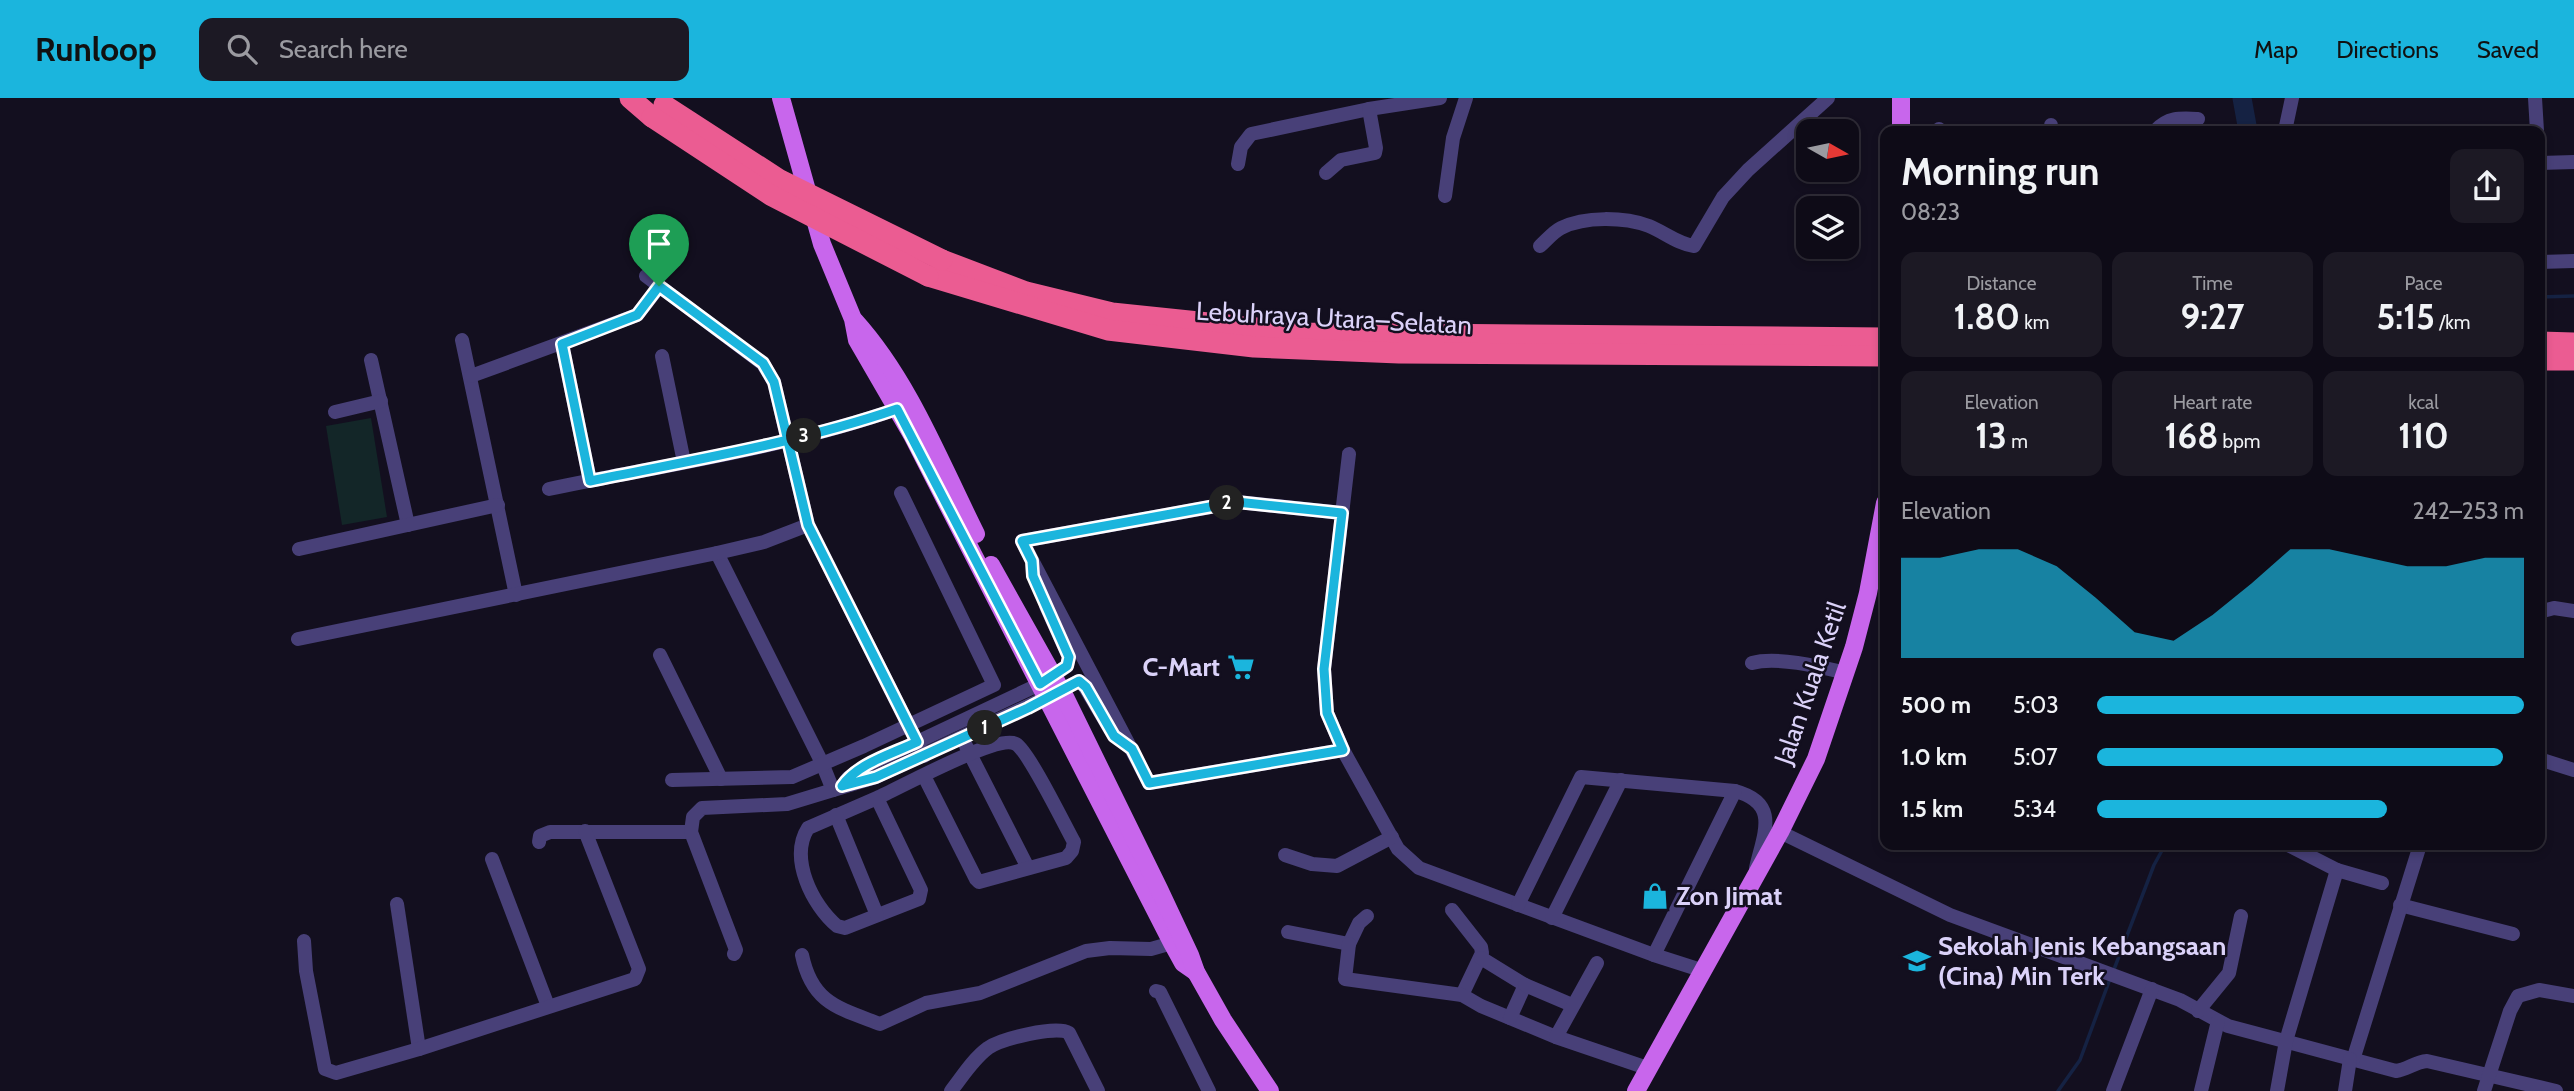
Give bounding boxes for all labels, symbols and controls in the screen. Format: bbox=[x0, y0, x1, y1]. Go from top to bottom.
search box bbox=[199, 18, 689, 81]
text: Runloop bbox=[35, 29, 157, 69]
icon: search bbox=[223, 30, 261, 68]
text: Search here bbox=[279, 33, 408, 65]
text: Map bbox=[2254, 35, 2298, 64]
text: Directions bbox=[2336, 35, 2439, 64]
text: Saved bbox=[2477, 35, 2539, 64]
north arrow bbox=[1796, 119, 1858, 182]
map controls bbox=[1796, 119, 1859, 259]
text: Morning run bbox=[1901, 148, 2100, 195]
button: share bbox=[2450, 149, 2524, 223]
button: layers bbox=[1796, 196, 1859, 259]
text: 08:23 bbox=[1901, 198, 1960, 226]
pin bbox=[629, 214, 689, 286]
icon: arrive bbox=[640, 225, 678, 263]
text: Distance bbox=[1967, 272, 2036, 295]
text: Time bbox=[2192, 272, 2233, 295]
text: Pace bbox=[2405, 272, 2442, 295]
street label: Lebuhraya Utara–Selatan bbox=[1195, 295, 1473, 341]
text: 1.80 bbox=[1954, 295, 2020, 338]
text: 9:27 bbox=[2181, 295, 2244, 338]
text: 5:15 bbox=[2377, 295, 2435, 338]
text: km bbox=[2020, 311, 2050, 334]
text: /km bbox=[2435, 311, 2470, 334]
text: Elevation bbox=[1964, 391, 2039, 414]
text: Heart rate bbox=[2173, 391, 2252, 414]
text: kcal bbox=[2408, 391, 2439, 414]
text: 13 bbox=[1975, 414, 2007, 457]
text: 168 bbox=[2165, 414, 2218, 457]
text: 110 bbox=[2398, 414, 2449, 457]
pin: 3 bbox=[786, 418, 822, 454]
text: 3 bbox=[798, 424, 809, 447]
text: m bbox=[2007, 430, 2028, 453]
text: bpm bbox=[2218, 430, 2260, 453]
pin: 2 bbox=[1210, 486, 1244, 520]
text: 2 bbox=[1221, 491, 1232, 514]
text: Elevation bbox=[1901, 497, 1991, 525]
text: 242–253 m bbox=[2413, 497, 2524, 525]
street label: Jalan Kuala Ketil bbox=[1767, 597, 1853, 770]
place label: C-Mart bbox=[1142, 651, 1220, 683]
supermarket icon: C-Mart bbox=[1226, 652, 1256, 682]
text: 500 m bbox=[1901, 691, 1971, 719]
text: 5:03 bbox=[2013, 691, 2059, 719]
pin: 1 bbox=[968, 710, 1002, 746]
text: 1 bbox=[981, 716, 988, 739]
text: 1.0 km bbox=[1901, 743, 1967, 771]
text: 5:07 bbox=[2013, 743, 2058, 771]
text: 1.5 km bbox=[1901, 795, 1963, 823]
text: 5:34 bbox=[2013, 795, 2056, 823]
place label: Zon Jimat bbox=[1676, 880, 1782, 912]
shop icon: Zon Jimat bbox=[1640, 881, 1670, 911]
place label: Sekolah Jenis Kebangsaan (Cina) Min Terk bbox=[1938, 930, 2226, 992]
school or university icon: Sekolah Jenis Kebangsaan (Cina) Min Terk bbox=[1902, 946, 1932, 976]

